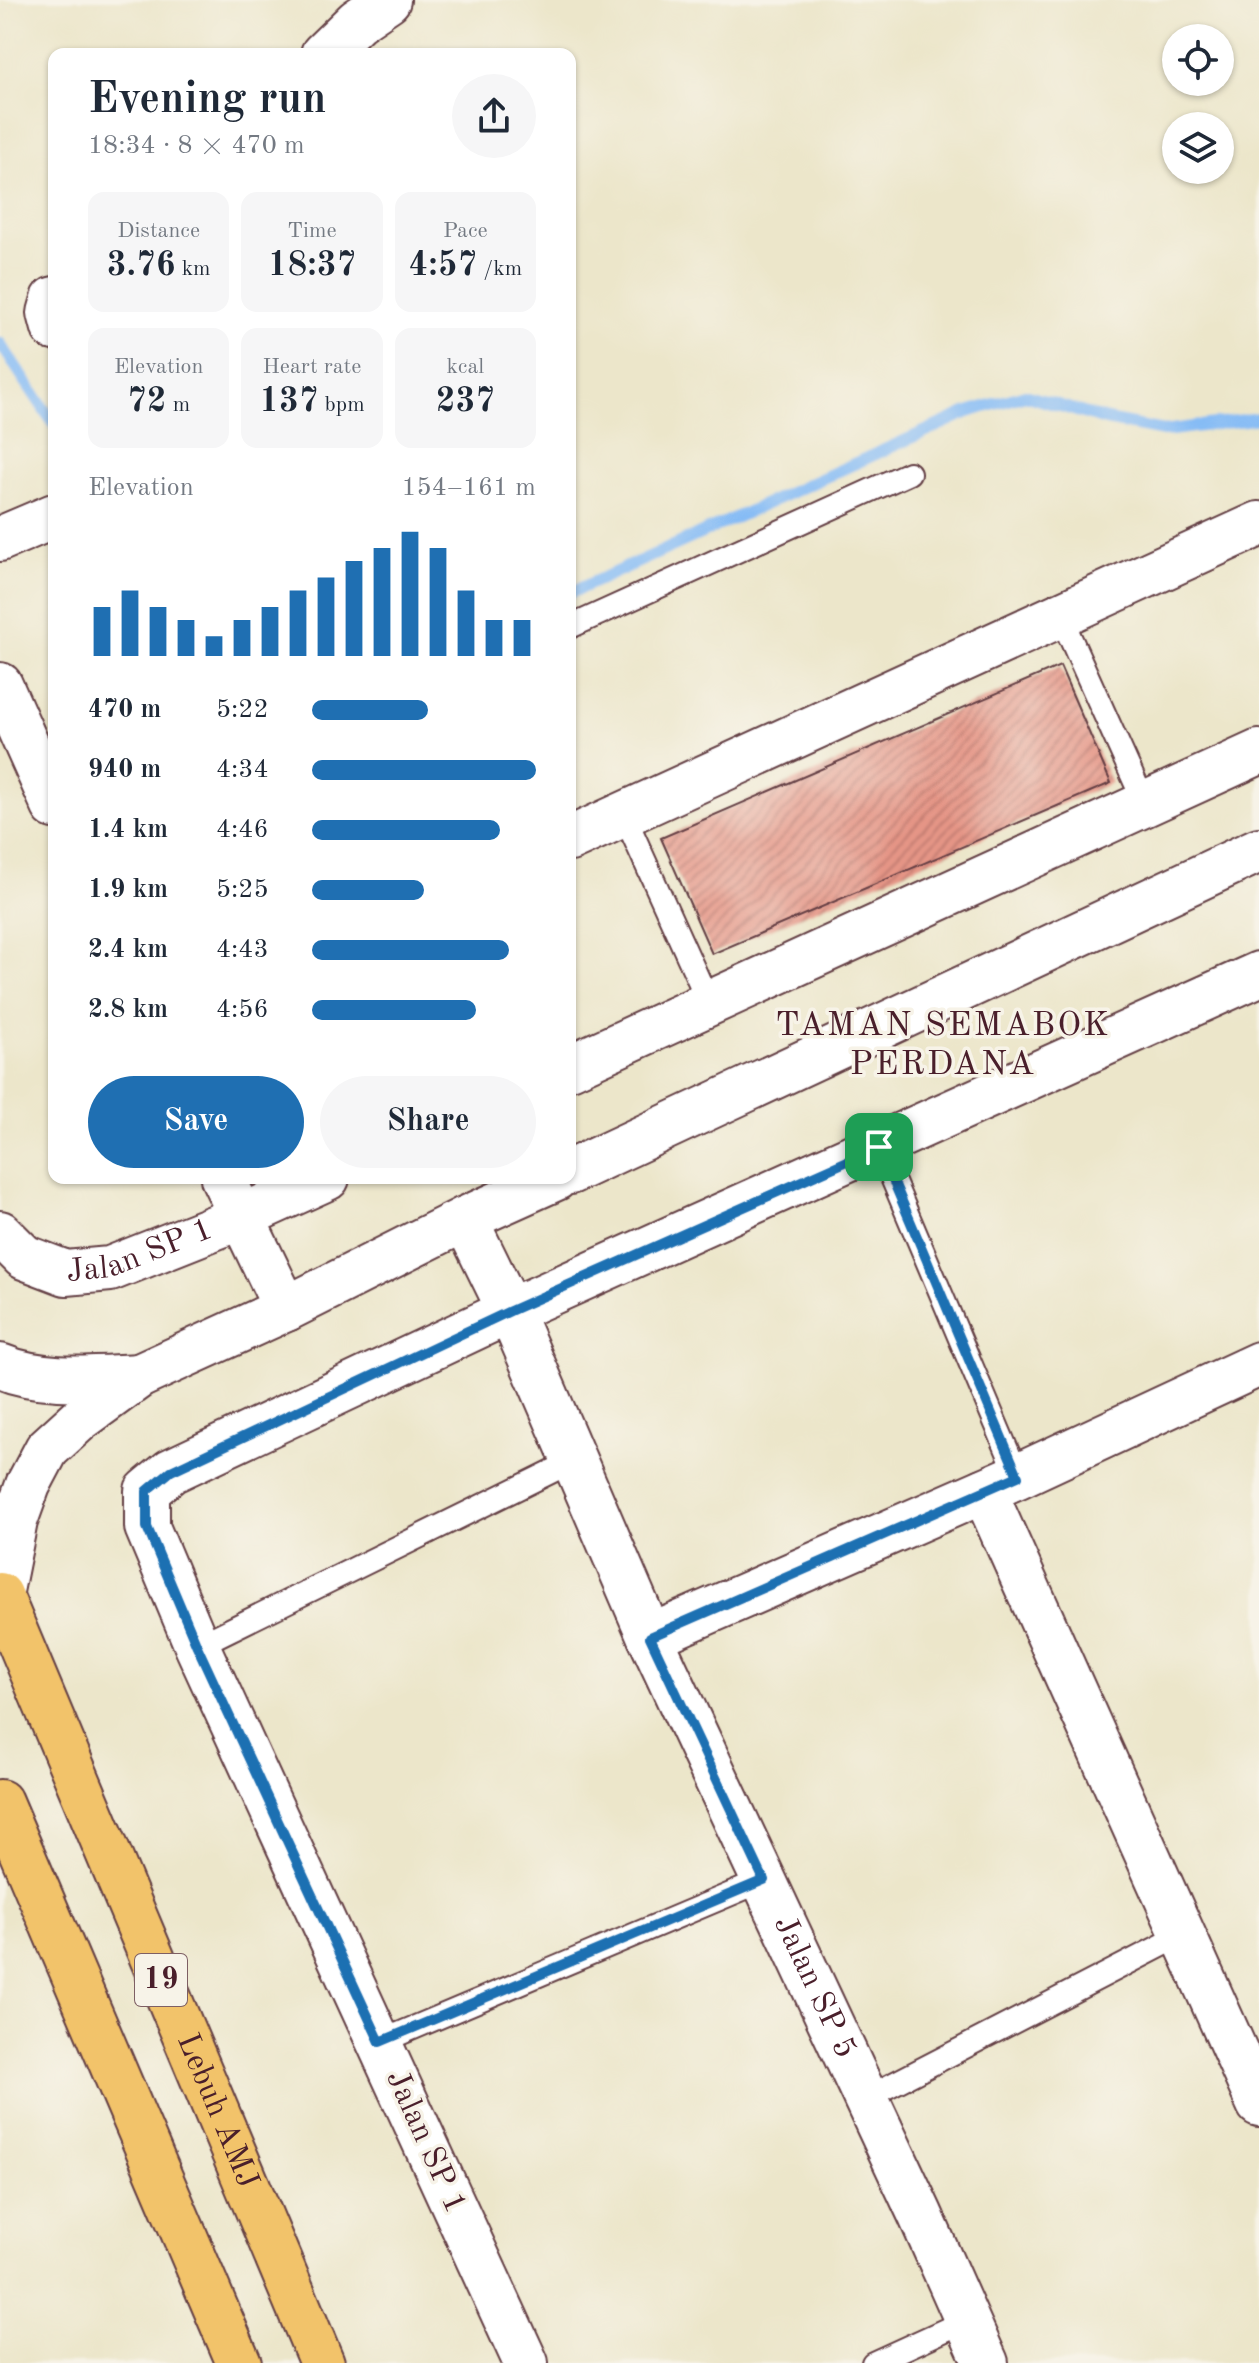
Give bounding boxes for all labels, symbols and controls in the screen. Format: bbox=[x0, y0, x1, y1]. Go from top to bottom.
map controls bbox=[1162, 24, 1234, 184]
button: locate bbox=[1162, 24, 1234, 96]
button: share bbox=[452, 74, 536, 158]
text: Evening run bbox=[88, 78, 326, 122]
button: layers bbox=[1162, 112, 1234, 184]
text: 18:34 · 8 × 470 m bbox=[88, 133, 305, 159]
text: Distance bbox=[117, 220, 200, 242]
text: Time bbox=[287, 220, 337, 242]
text: Pace bbox=[443, 220, 488, 242]
text: 3.76 bbox=[107, 249, 175, 283]
text: 18:37 bbox=[268, 249, 356, 283]
text: 4:57 bbox=[408, 249, 477, 283]
text: km bbox=[175, 258, 211, 280]
text: /km bbox=[477, 258, 522, 280]
text: Elevation bbox=[114, 356, 203, 378]
text: Heart rate bbox=[263, 356, 361, 378]
text: kcal bbox=[446, 356, 484, 378]
text: 72 bbox=[127, 385, 167, 419]
text: 137 bbox=[259, 385, 318, 419]
text: 237 bbox=[436, 385, 495, 419]
text: m bbox=[167, 394, 190, 416]
text: bpm bbox=[318, 394, 365, 416]
text: Elevation bbox=[88, 475, 194, 501]
text: 154–161 m bbox=[401, 475, 536, 501]
text: 470 m bbox=[88, 697, 161, 723]
text: 5:22 bbox=[216, 697, 269, 723]
text: 940 m bbox=[88, 757, 161, 783]
text: 4:34 bbox=[216, 757, 269, 783]
text: 1.4 km bbox=[88, 817, 168, 843]
text: 4:46 bbox=[216, 817, 269, 843]
text: 1.9 km bbox=[88, 877, 168, 903]
text: 5:25 bbox=[216, 877, 269, 903]
text: 2.4 km bbox=[88, 937, 168, 963]
text: 4:43 bbox=[216, 937, 269, 963]
text: 2.8 km bbox=[88, 997, 168, 1023]
text: 4:56 bbox=[216, 997, 269, 1023]
district label: TAMAN SEMABOK PERDANA bbox=[775, 1009, 1111, 1082]
button: Save bbox=[88, 1076, 304, 1168]
button: Share bbox=[320, 1076, 536, 1168]
pin bbox=[845, 1113, 913, 1181]
icon: arrive bbox=[857, 1125, 901, 1169]
street label: Jalan SP 1 bbox=[65, 1214, 218, 1289]
street label: Jalan SP 5 bbox=[767, 1911, 861, 2063]
road number: 19 bbox=[135, 1954, 187, 2006]
street label: Lebuh AMJ bbox=[170, 2029, 263, 2194]
street label: Jalan SP 1 bbox=[379, 2066, 471, 2218]

